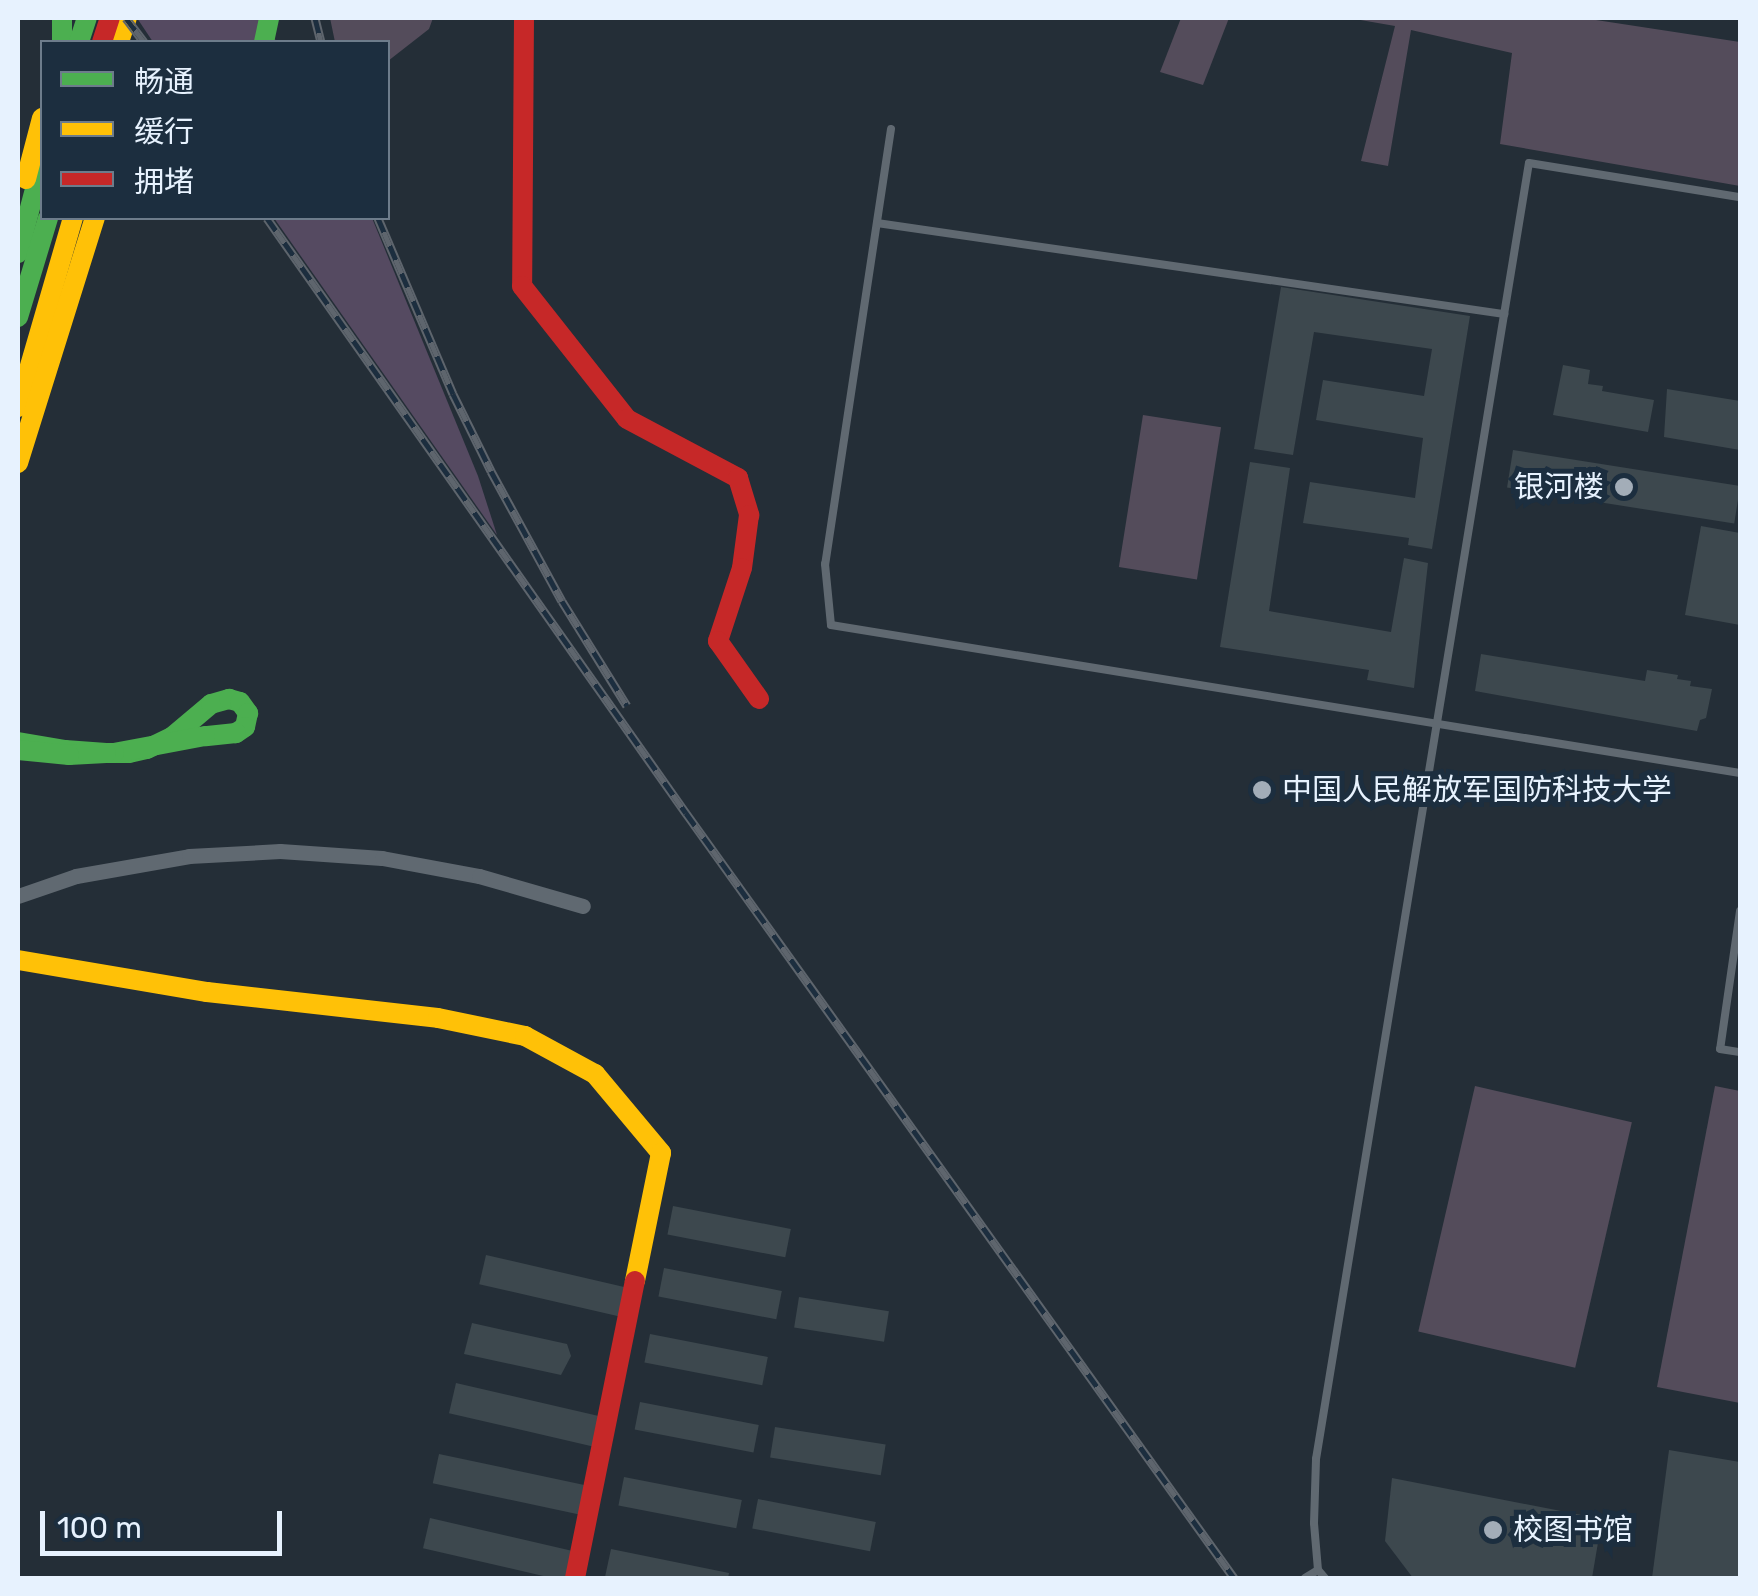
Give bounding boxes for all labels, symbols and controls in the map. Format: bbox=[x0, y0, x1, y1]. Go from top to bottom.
legend bbox=[40, 40, 390, 220]
text: 畅通 bbox=[134, 64, 194, 100]
text: 缓行 bbox=[134, 114, 194, 150]
text: 拥堵 bbox=[134, 164, 194, 200]
place label: 银河楼 bbox=[1514, 469, 1604, 505]
marker: 银河楼 bbox=[1613, 476, 1635, 498]
place label: 中国人民解放军国防科技大学 bbox=[1282, 772, 1672, 808]
marker: 中国人民解放军国防科技大学 bbox=[1251, 779, 1273, 801]
scale bar bbox=[45, 1491, 288, 1553]
text: 100 m bbox=[57, 1510, 142, 1546]
place label: 校图书馆 bbox=[1513, 1512, 1633, 1548]
marker: 校图书馆 bbox=[1482, 1519, 1504, 1541]

